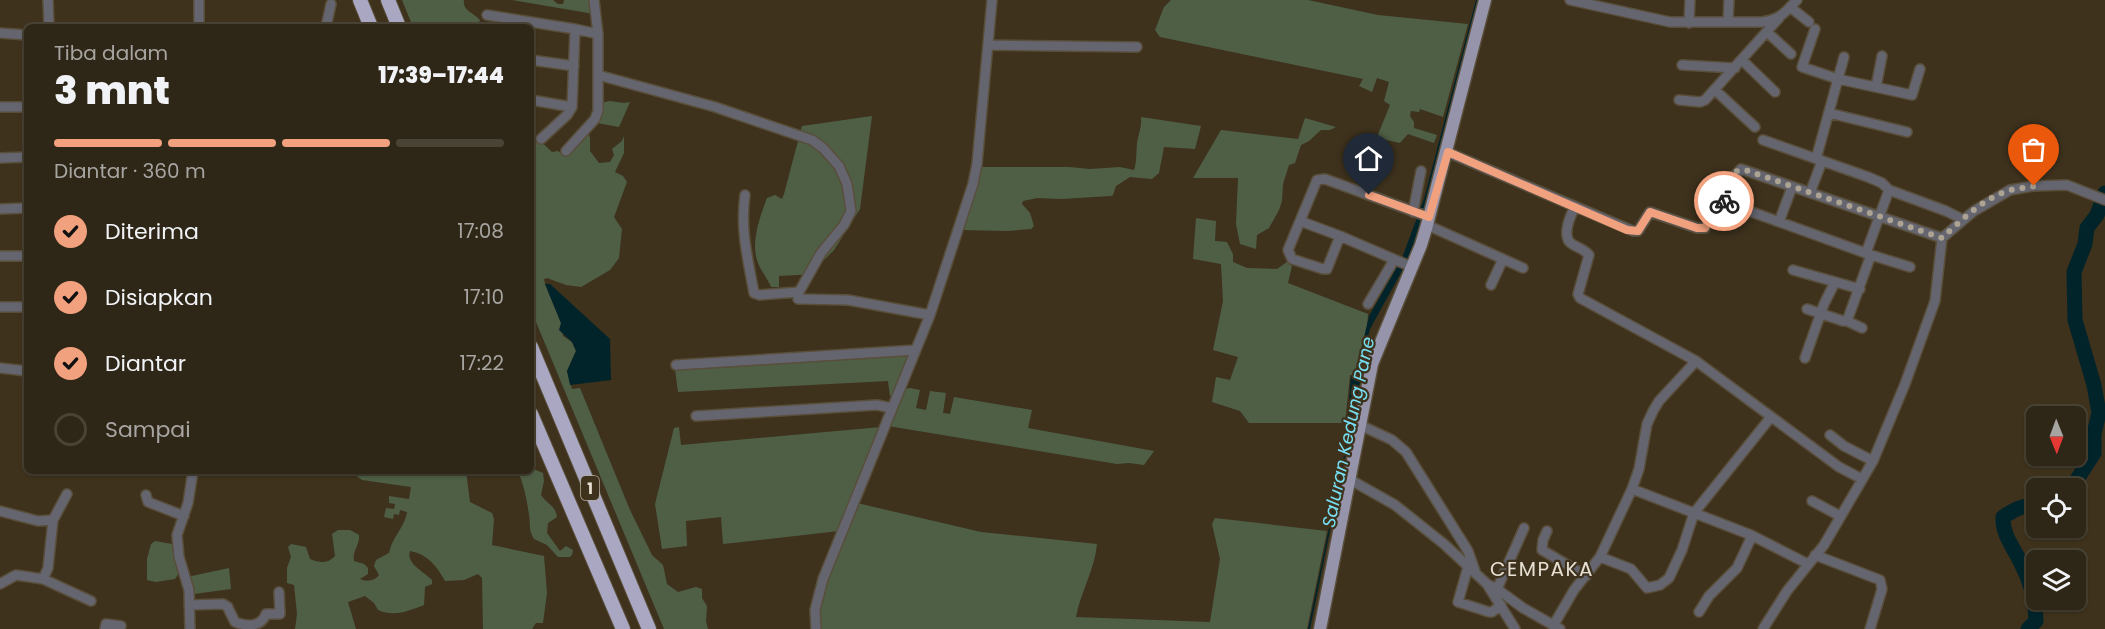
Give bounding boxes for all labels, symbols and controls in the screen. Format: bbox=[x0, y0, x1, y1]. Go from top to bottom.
text: Tiba dalam bbox=[54, 39, 168, 67]
text: 17:39–17:44 bbox=[378, 60, 504, 91]
text: 3 mnt bbox=[54, 63, 170, 118]
pin bbox=[2008, 124, 2059, 186]
pin bbox=[1343, 133, 1394, 195]
icon: bag bbox=[2017, 133, 2050, 166]
icon: home bbox=[1352, 142, 1385, 175]
text: Diantar · 360 m bbox=[54, 157, 206, 185]
courier bbox=[1694, 171, 1754, 231]
icon: bike bbox=[1708, 185, 1741, 218]
icon: check bbox=[54, 215, 87, 248]
text: Diterima bbox=[105, 216, 199, 247]
text: 17:08 bbox=[457, 217, 504, 245]
icon: check bbox=[54, 281, 87, 314]
text: Disiapkan bbox=[105, 282, 213, 313]
text: 17:10 bbox=[463, 283, 504, 311]
water label: Saluran Kedung Pane bbox=[1316, 334, 1380, 530]
icon: check bbox=[54, 347, 87, 380]
text: Diantar bbox=[105, 348, 186, 379]
text: 17:22 bbox=[459, 349, 504, 377]
north arrow bbox=[2026, 406, 2086, 466]
map controls bbox=[2026, 406, 2086, 610]
text: Sampai bbox=[105, 414, 191, 445]
road number: 1 bbox=[581, 476, 599, 500]
button: locate bbox=[2026, 478, 2086, 538]
button: layers bbox=[2026, 550, 2086, 610]
district label: CEMPAKA bbox=[1490, 555, 1594, 583]

